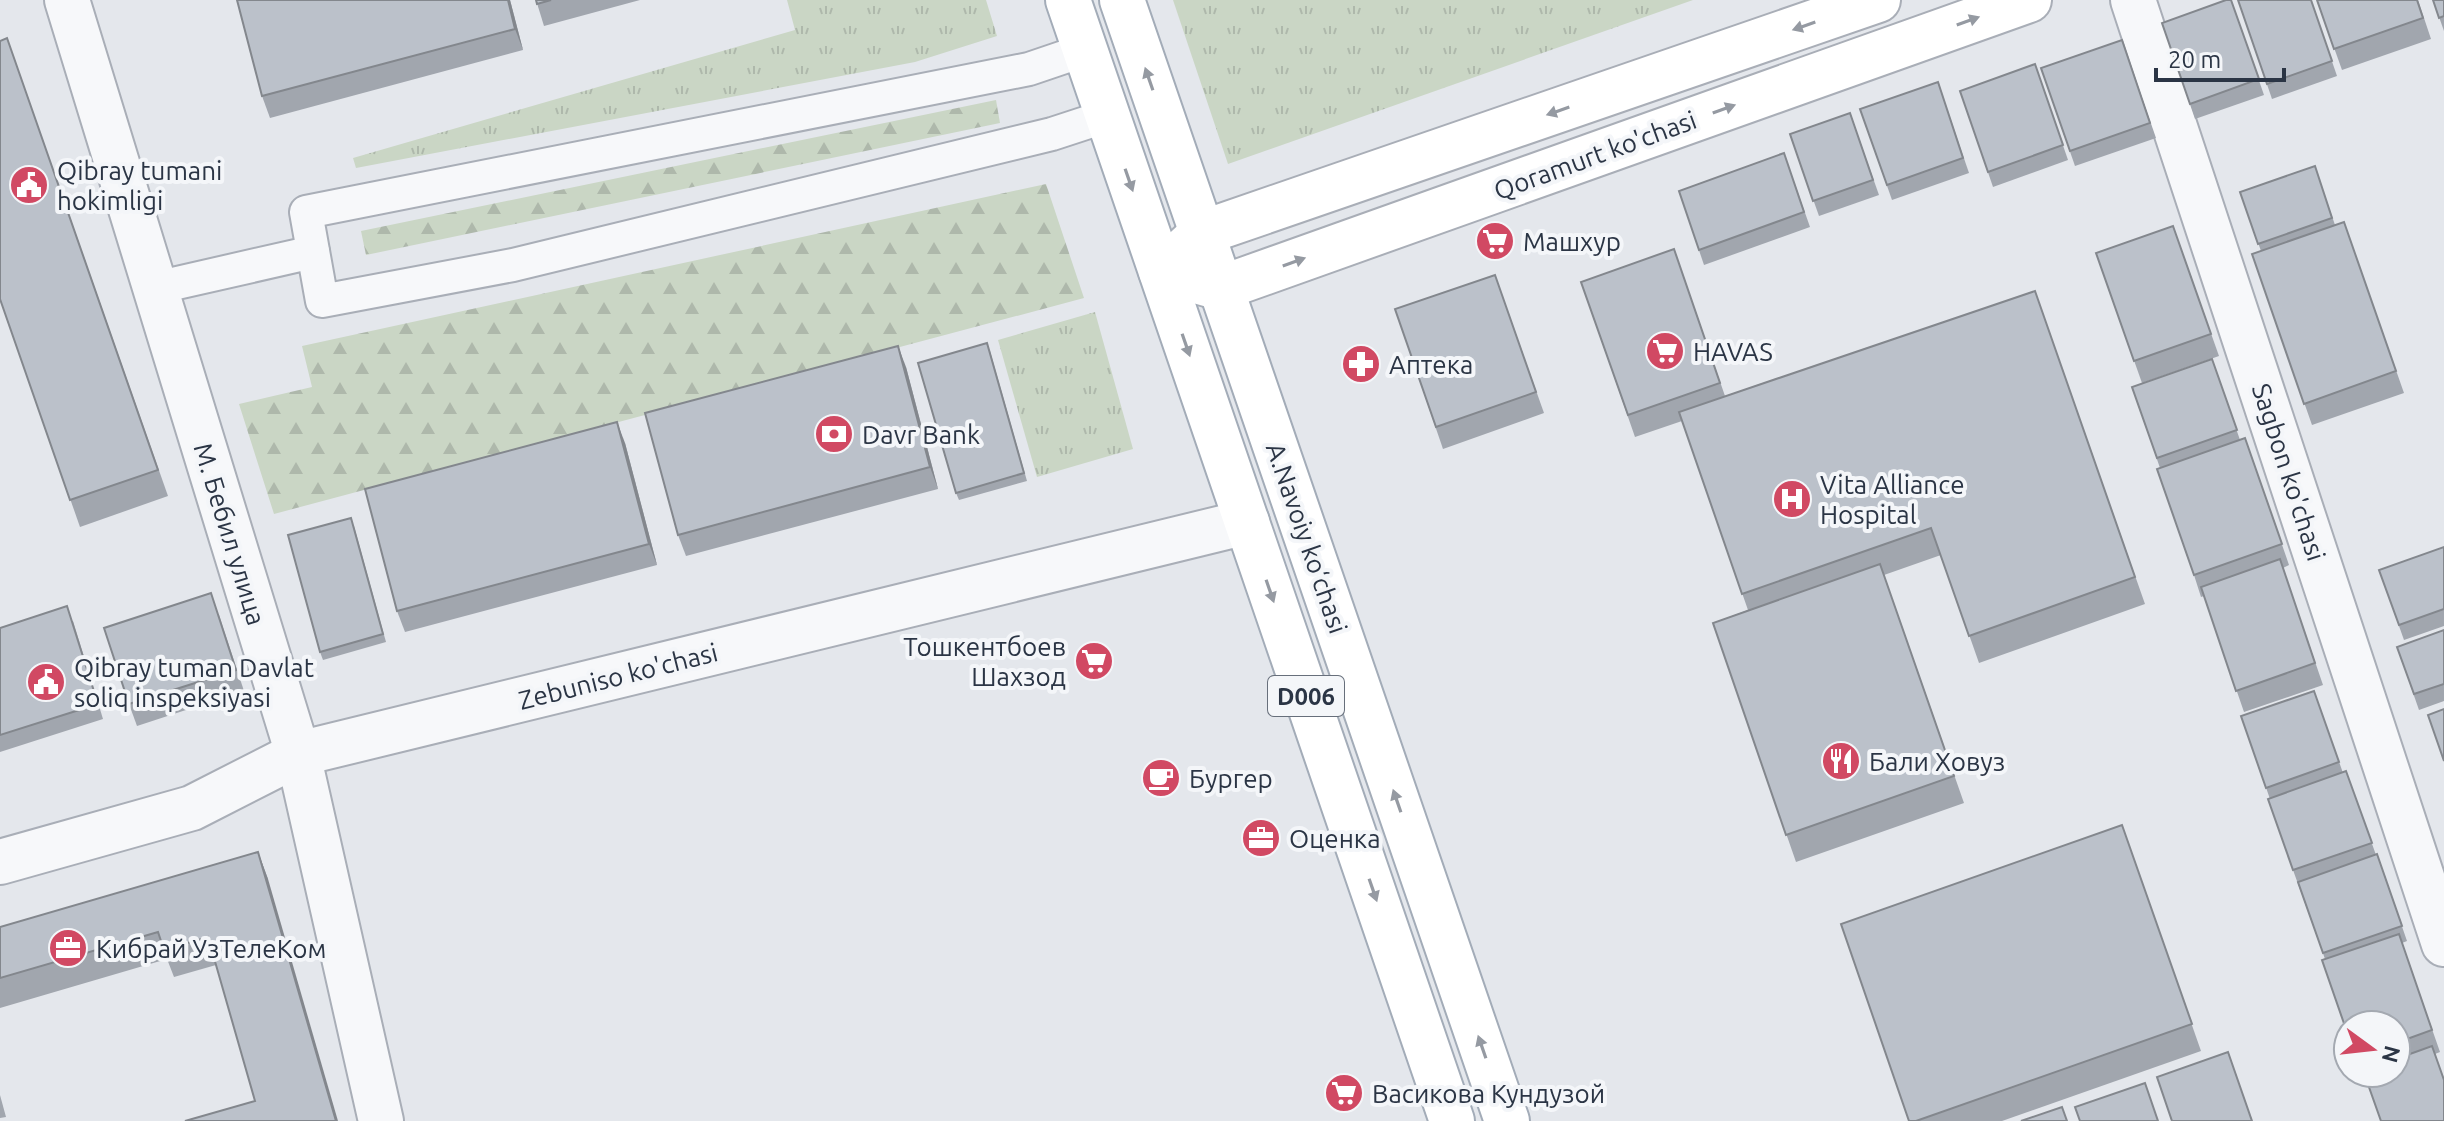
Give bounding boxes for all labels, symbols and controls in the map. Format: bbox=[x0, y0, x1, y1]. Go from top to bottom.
one-way arrow bbox=[1957, 15, 1981, 27]
one-way arrow bbox=[1792, 20, 1816, 32]
scale bar bbox=[2156, 32, 2284, 82]
text: 20 m bbox=[2168, 46, 2221, 73]
one-way arrow bbox=[1143, 67, 1155, 91]
one-way arrow bbox=[1712, 102, 1736, 115]
street label: Qoramurt ko'chasi bbox=[1490, 105, 1700, 205]
one-way arrow bbox=[1546, 105, 1570, 117]
place label: Qibray tumani hokimligi bbox=[57, 156, 222, 215]
public building icon: Qibray tumani hokimligi bbox=[8, 164, 50, 206]
one-way arrow bbox=[1124, 168, 1136, 192]
supermarket icon: Машхур bbox=[1474, 220, 1516, 262]
place label: Машхур bbox=[1523, 227, 1621, 256]
one-way arrow bbox=[1282, 255, 1306, 268]
supermarket icon: HAVAS bbox=[1644, 330, 1686, 372]
one-way arrow bbox=[1181, 333, 1193, 357]
place label: HAVAS bbox=[1693, 337, 1773, 366]
pharmacy icon: Аптека bbox=[1340, 343, 1382, 385]
place label: Аптека bbox=[1389, 350, 1473, 379]
street label: Sagbon ko'chasi bbox=[2247, 380, 2331, 564]
bank icon: Davr Bank bbox=[813, 413, 855, 455]
place label: Davr Bank bbox=[862, 420, 980, 449]
street label: A.Navoiy ko‘chasi bbox=[1261, 439, 1353, 637]
street label: М. Бебил улица bbox=[189, 440, 271, 628]
place label: Vita Alliance Hospital bbox=[1820, 470, 1965, 529]
hospital icon: Vita Alliance Hospital bbox=[1771, 478, 1813, 520]
one-way arrow bbox=[1265, 579, 1277, 603]
place label: Тошкентбоев Шахзод bbox=[903, 632, 1066, 691]
street label: Zebuniso ko'chasi bbox=[515, 637, 721, 715]
supermarket icon: Тошкентбоев Шахзод bbox=[1073, 640, 1115, 682]
place label: Qibray tuman Davlat soliq inspeksiyasi bbox=[74, 653, 314, 712]
public building icon: Qibray tuman Davlat soliq inspeksiyasi bbox=[25, 661, 67, 703]
road number: D006 bbox=[1268, 676, 1344, 716]
restaurant icon: Бали Ховуз bbox=[1820, 740, 1862, 782]
place label: Бали Ховуз bbox=[1869, 747, 2005, 776]
cafe icon: Бургер bbox=[1140, 757, 1182, 799]
place label: Бургер bbox=[1189, 764, 1273, 793]
one-way arrow bbox=[1391, 789, 1403, 813]
office icon: Оценка bbox=[1240, 817, 1282, 859]
place label: Оценка bbox=[1289, 824, 1381, 853]
one-way arrow bbox=[1367, 878, 1379, 902]
office icon: Кибрай УзТелеКом bbox=[47, 927, 89, 969]
place label: Кибрай УзТелеКом bbox=[96, 934, 326, 963]
north arrow bbox=[2332, 1009, 2412, 1089]
one-way arrow bbox=[1475, 1035, 1487, 1059]
text: N bbox=[2378, 1043, 2406, 1065]
supermarket icon: Васикова Кундузой bbox=[1323, 1072, 1365, 1114]
place label: Васикова Кундузой bbox=[1372, 1079, 1605, 1108]

